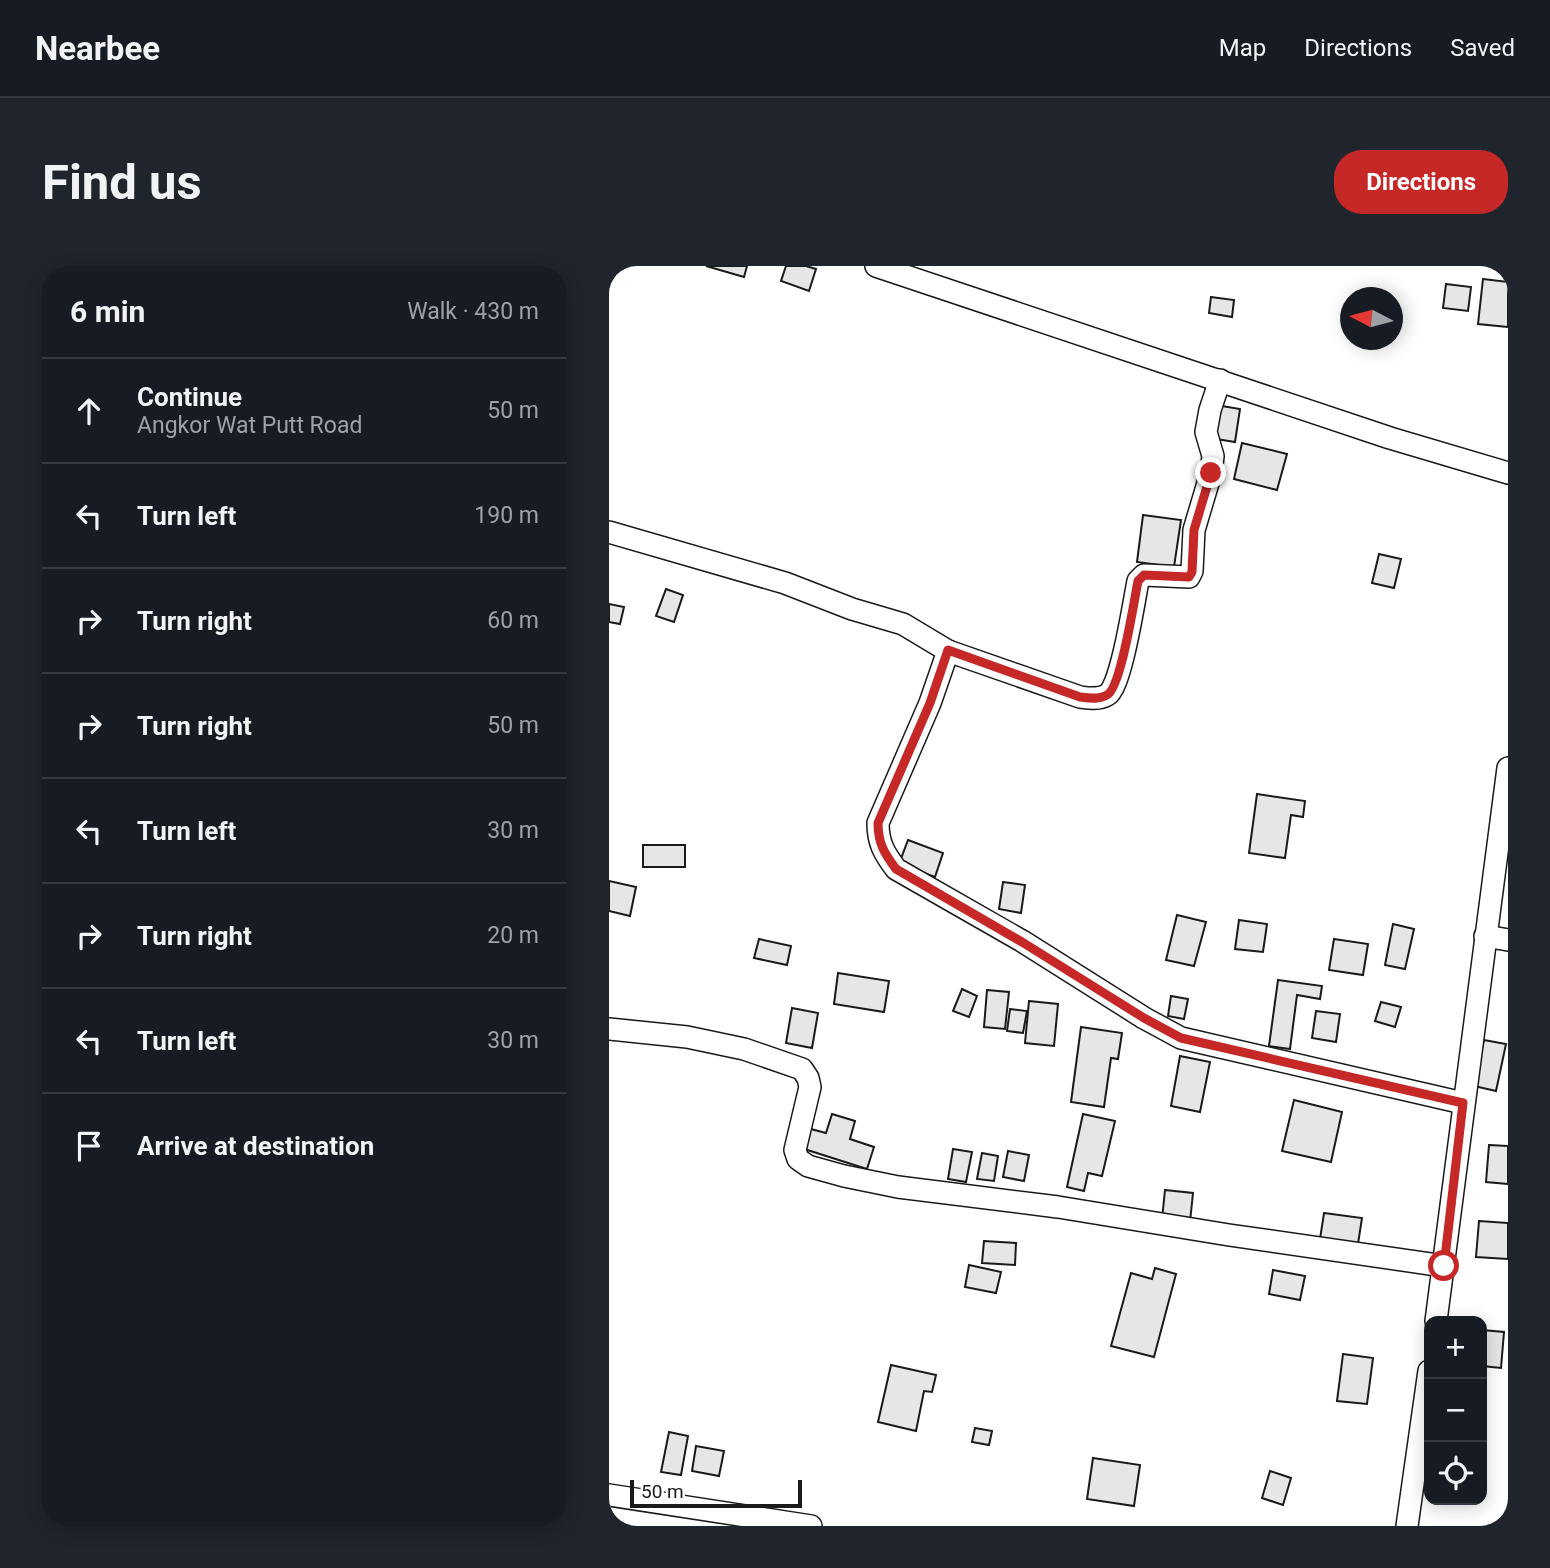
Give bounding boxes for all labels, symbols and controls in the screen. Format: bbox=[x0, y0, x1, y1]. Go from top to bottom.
text: Nearbee bbox=[35, 29, 160, 68]
text: Map bbox=[1219, 34, 1266, 62]
text: Directions bbox=[1304, 34, 1412, 62]
text: Saved bbox=[1450, 34, 1515, 62]
button: Directions bbox=[1334, 150, 1508, 214]
text: Find us bbox=[42, 154, 202, 211]
north arrow bbox=[1340, 287, 1403, 350]
text: 6 min bbox=[70, 294, 145, 329]
text: Walk · 430 m bbox=[407, 298, 539, 325]
text: Continue bbox=[137, 382, 242, 412]
icon: ahead bbox=[70, 392, 108, 430]
text: 50 m bbox=[487, 397, 539, 424]
text: Angkor Wat Putt Road bbox=[137, 412, 362, 439]
route end bbox=[1195, 457, 1226, 488]
icon: left bbox=[70, 497, 108, 535]
text: Turn left bbox=[137, 501, 236, 531]
text: 190 m bbox=[474, 502, 539, 529]
icon: right bbox=[70, 602, 108, 640]
text: Turn right bbox=[137, 606, 252, 636]
text: 60 m bbox=[487, 607, 539, 634]
icon: right bbox=[70, 707, 108, 745]
text: Turn right bbox=[137, 711, 252, 741]
text: 50 m bbox=[487, 712, 539, 739]
icon: left bbox=[70, 812, 108, 850]
text: Turn left bbox=[137, 816, 236, 846]
text: 30 m bbox=[487, 817, 539, 844]
icon: right bbox=[70, 917, 108, 955]
text: Turn right bbox=[137, 921, 252, 951]
text: 20 m bbox=[487, 922, 539, 949]
icon: left bbox=[70, 1022, 108, 1060]
text: Turn left bbox=[137, 1026, 236, 1056]
text: 30 m bbox=[487, 1027, 539, 1054]
icon: arrive bbox=[70, 1127, 108, 1165]
text: Arrive at destination bbox=[137, 1131, 374, 1161]
route start bbox=[1428, 1250, 1459, 1281]
map controls bbox=[1424, 1316, 1487, 1505]
button: + bbox=[1424, 1316, 1487, 1379]
button: − bbox=[1424, 1379, 1487, 1442]
button: locate bbox=[1424, 1442, 1487, 1505]
scale bar bbox=[630, 1477, 801, 1509]
text: 50 m bbox=[641, 1480, 684, 1503]

